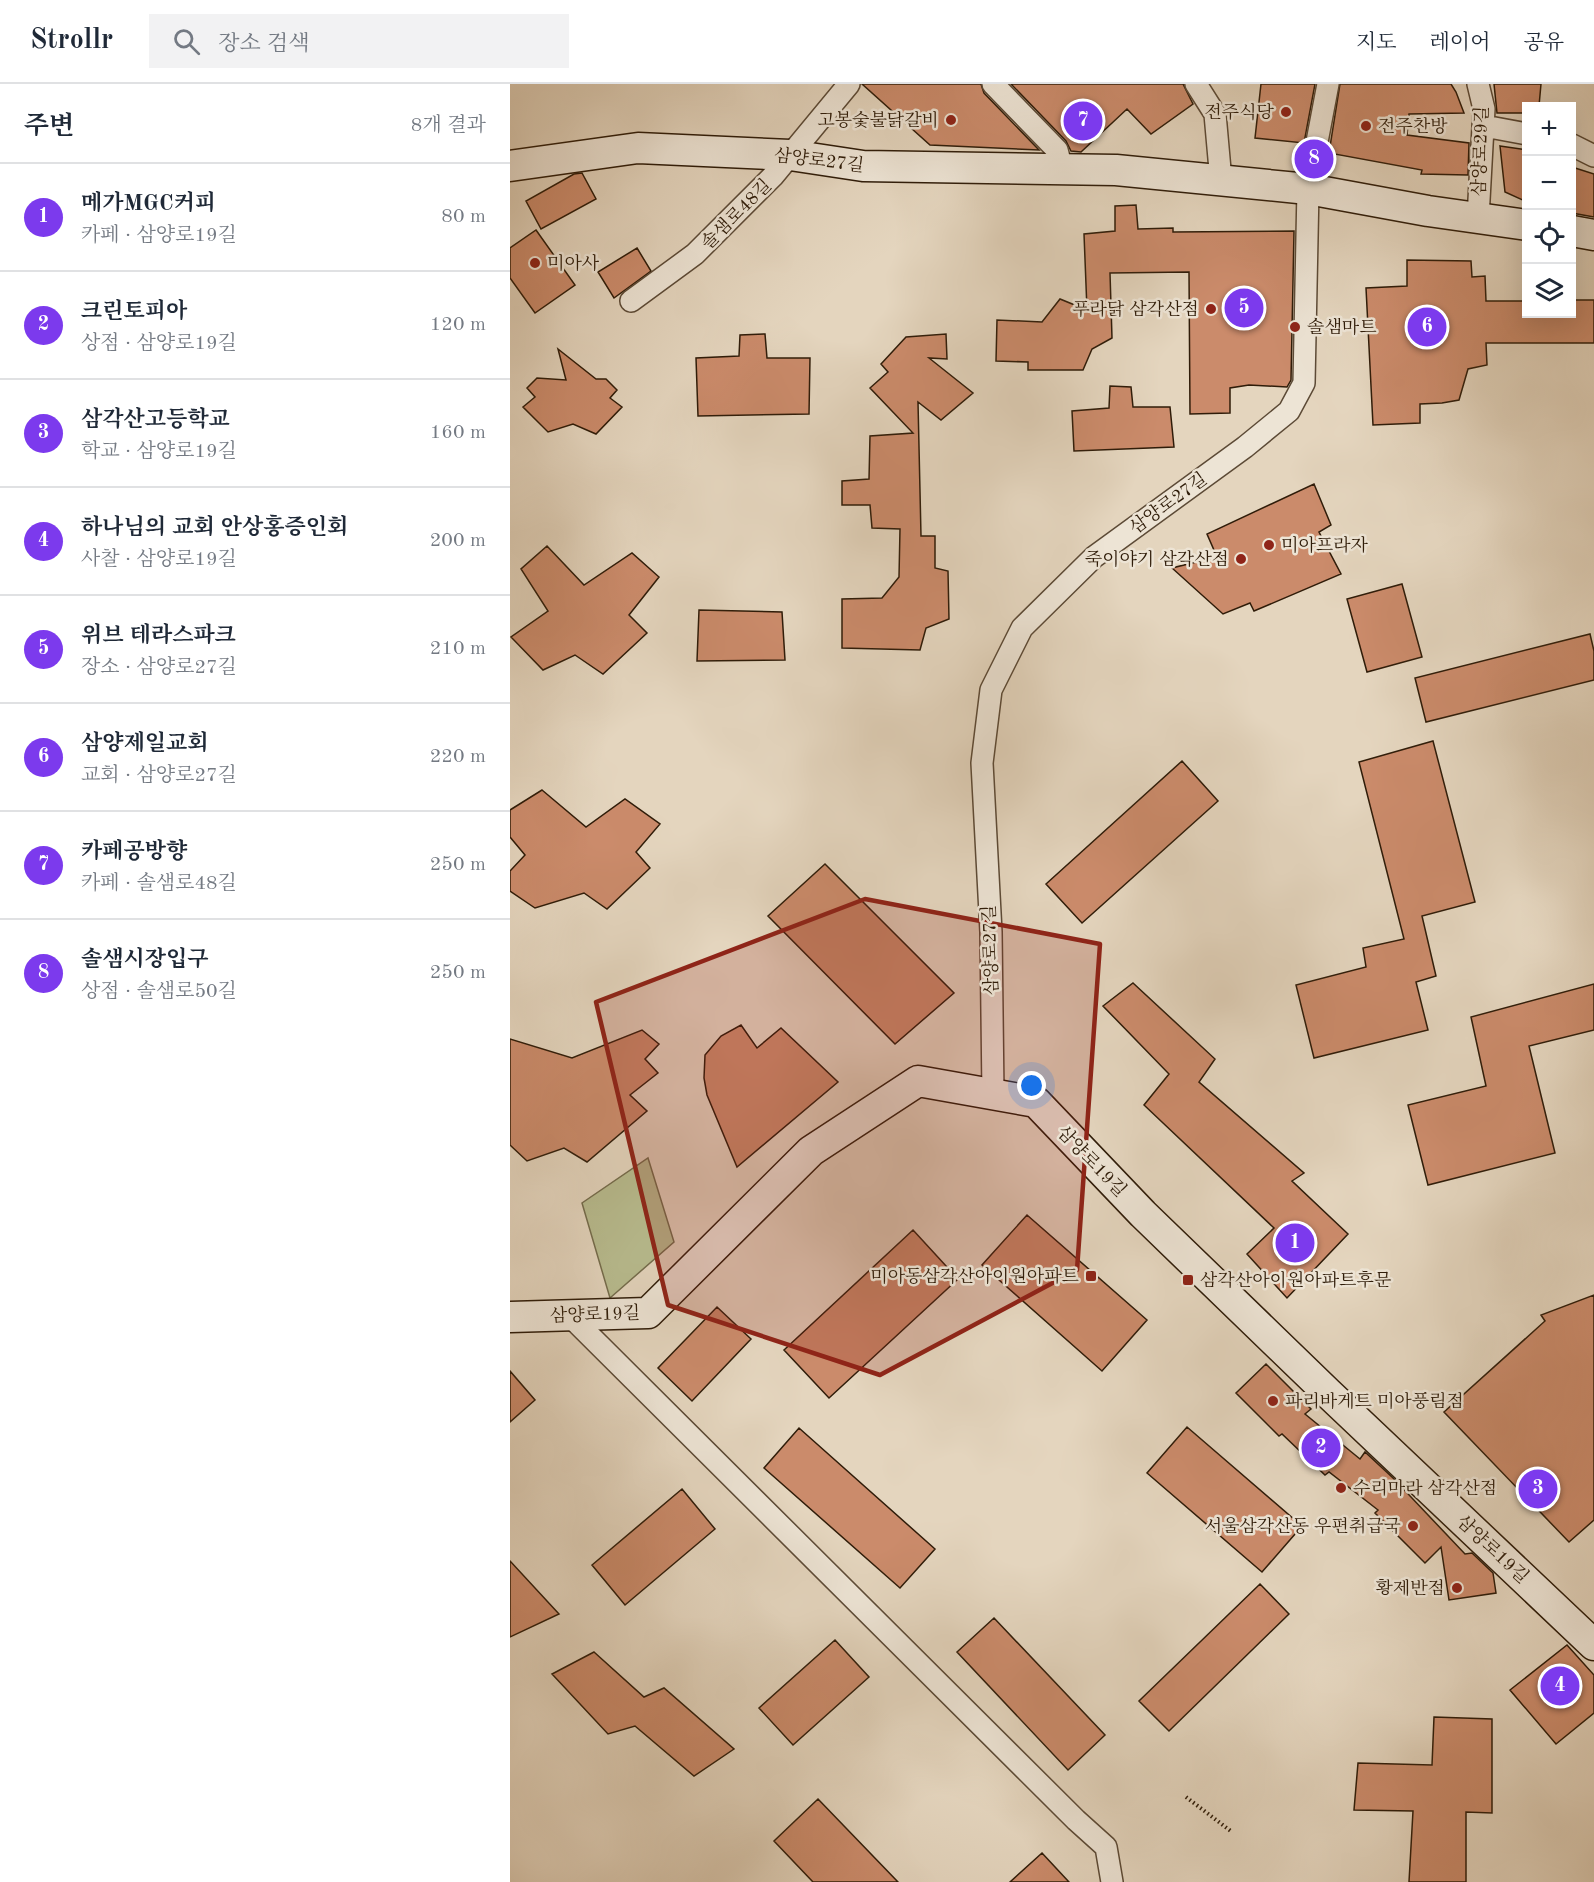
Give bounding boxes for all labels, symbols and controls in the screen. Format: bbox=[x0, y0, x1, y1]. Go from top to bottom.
search box bbox=[149, 14, 569, 68]
icon: search bbox=[170, 25, 203, 58]
text: Strollr bbox=[30, 27, 113, 55]
text: 장소 검색 bbox=[218, 33, 309, 55]
text: 지도 bbox=[1356, 33, 1397, 54]
text: 레이어 bbox=[1430, 33, 1490, 54]
text: 공유 bbox=[1523, 33, 1564, 54]
pin: 7 bbox=[1064, 99, 1102, 144]
map controls bbox=[1522, 102, 1576, 318]
button: + bbox=[1522, 102, 1576, 156]
place label: 전주식당 bbox=[1204, 103, 1275, 122]
marker: 전주식당 bbox=[1279, 105, 1293, 119]
street label: 삼양로29길 bbox=[1469, 105, 1492, 197]
place label: 고봉숯불닭갈비 bbox=[817, 110, 939, 130]
marker: 고봉숯불닭갈비 bbox=[944, 113, 958, 127]
text: 주변 bbox=[24, 114, 74, 140]
text: 8개 결과 bbox=[411, 116, 486, 136]
place label: 전주찬방 bbox=[1378, 117, 1448, 136]
marker: 전주찬방 bbox=[1359, 119, 1373, 133]
pin: 8 bbox=[1294, 136, 1334, 182]
street label: 삼양로27길 bbox=[773, 146, 865, 175]
button: − bbox=[1522, 156, 1576, 210]
street label: 솔샘로48길 bbox=[697, 175, 775, 253]
text: 메가MGC커피 bbox=[81, 193, 216, 215]
text: 1 bbox=[38, 207, 49, 227]
text: 80 m bbox=[441, 207, 486, 227]
button: locate bbox=[1522, 210, 1576, 264]
text: 카페 · 삼양로19길 bbox=[81, 226, 237, 246]
place label: 미아사 bbox=[547, 254, 600, 273]
marker: 미아사 bbox=[528, 256, 542, 270]
button: layers bbox=[1522, 264, 1576, 318]
pin: 5 bbox=[1224, 286, 1264, 330]
place label: 푸라닭 삼각산점 bbox=[1072, 300, 1199, 319]
text: 크린토피아 bbox=[81, 301, 187, 323]
marker: 푸라닭 삼각산점 bbox=[1204, 302, 1218, 316]
pin: 6 bbox=[1408, 304, 1446, 350]
text: 2 bbox=[38, 315, 49, 335]
text: 120 m bbox=[430, 315, 486, 335]
place label: 솔샘마트 bbox=[1307, 317, 1377, 337]
marker: 솔샘마트 bbox=[1288, 320, 1302, 334]
text: 상점 · 삼양로19길 bbox=[81, 334, 237, 354]
text: 삼각산고등학교 bbox=[81, 409, 230, 431]
text: 3 bbox=[38, 423, 49, 443]
text: 160 m bbox=[430, 423, 486, 443]
text: 학교 · 삼양로19길 bbox=[81, 442, 237, 462]
street label: 삼양로27길 bbox=[1126, 469, 1210, 538]
text: 하나님의 교회 안상홍증인회 bbox=[81, 517, 348, 539]
text: 4 bbox=[38, 531, 49, 551]
text: 200 m bbox=[430, 531, 486, 551]
place label: 미아프라자 bbox=[1281, 536, 1369, 555]
marker: 미아프라자 bbox=[1262, 538, 1276, 552]
text: 사찰 · 삼양로19길 bbox=[81, 550, 237, 570]
place label: 죽이야기 삼각산점 bbox=[1085, 550, 1229, 569]
marker: 죽이야기 삼각산점 bbox=[1234, 552, 1248, 566]
text: 위브 테라스파크 bbox=[81, 625, 236, 647]
text: 5 bbox=[38, 639, 49, 659]
text: 210 m bbox=[430, 639, 486, 659]
text: 장소 · 삼양로27길 bbox=[81, 658, 237, 678]
text: 삼양제일교회 bbox=[81, 733, 209, 755]
text: 6 bbox=[38, 747, 49, 767]
text: 220 m bbox=[430, 747, 486, 767]
text: 교회 · 삼양로27길 bbox=[81, 766, 237, 786]
text: 카페공방향 bbox=[81, 841, 187, 863]
text: 7 bbox=[38, 855, 49, 875]
text: 250 m bbox=[430, 855, 486, 875]
text: 카페 · 솔샘로48길 bbox=[81, 874, 237, 894]
street label: 삼양로27길 bbox=[979, 904, 1002, 996]
text: 솔샘시장입구 bbox=[81, 949, 209, 971]
text: 8 bbox=[38, 963, 49, 983]
text: 250 m bbox=[430, 963, 486, 983]
text: 상점 · 솔샘로50길 bbox=[81, 982, 237, 1002]
your location bbox=[1017, 1071, 1046, 1100]
street label: 삼양로19길 bbox=[1053, 1122, 1130, 1200]
pin: 1 bbox=[1276, 1220, 1314, 1266]
place label: 미아동삼각산아이원아파트 bbox=[870, 1267, 1080, 1286]
marker: 미아동삼각산아이원아파트 bbox=[1084, 1269, 1098, 1283]
place label: 삼각산아이원아파트후문 bbox=[1200, 1270, 1392, 1290]
marker: 삼각산아이원아파트후문 bbox=[1181, 1273, 1195, 1287]
street label: 삼양로19길 bbox=[549, 1303, 641, 1326]
place label: 파리바게트 미아풍림점 bbox=[1285, 1391, 1464, 1411]
marker: 파리바게트 미아풍림점 bbox=[1266, 1394, 1280, 1408]
pin: 2 bbox=[1302, 1426, 1340, 1470]
pin: 3 bbox=[1518, 1466, 1558, 1512]
place label: 수리마라 삼각산점 bbox=[1353, 1479, 1497, 1498]
marker: 수리마라 삼각산점 bbox=[1334, 1481, 1348, 1495]
street label: 삼양로19길 bbox=[1453, 1512, 1532, 1587]
place label: 서울삼각산동 우편취급국 bbox=[1205, 1517, 1401, 1536]
marker: 서울삼각산동 우편취급국 bbox=[1406, 1519, 1420, 1533]
place label: 황제반점 bbox=[1375, 1578, 1445, 1598]
marker: 황제반점 bbox=[1450, 1581, 1464, 1595]
pin: 4 bbox=[1540, 1664, 1580, 1708]

